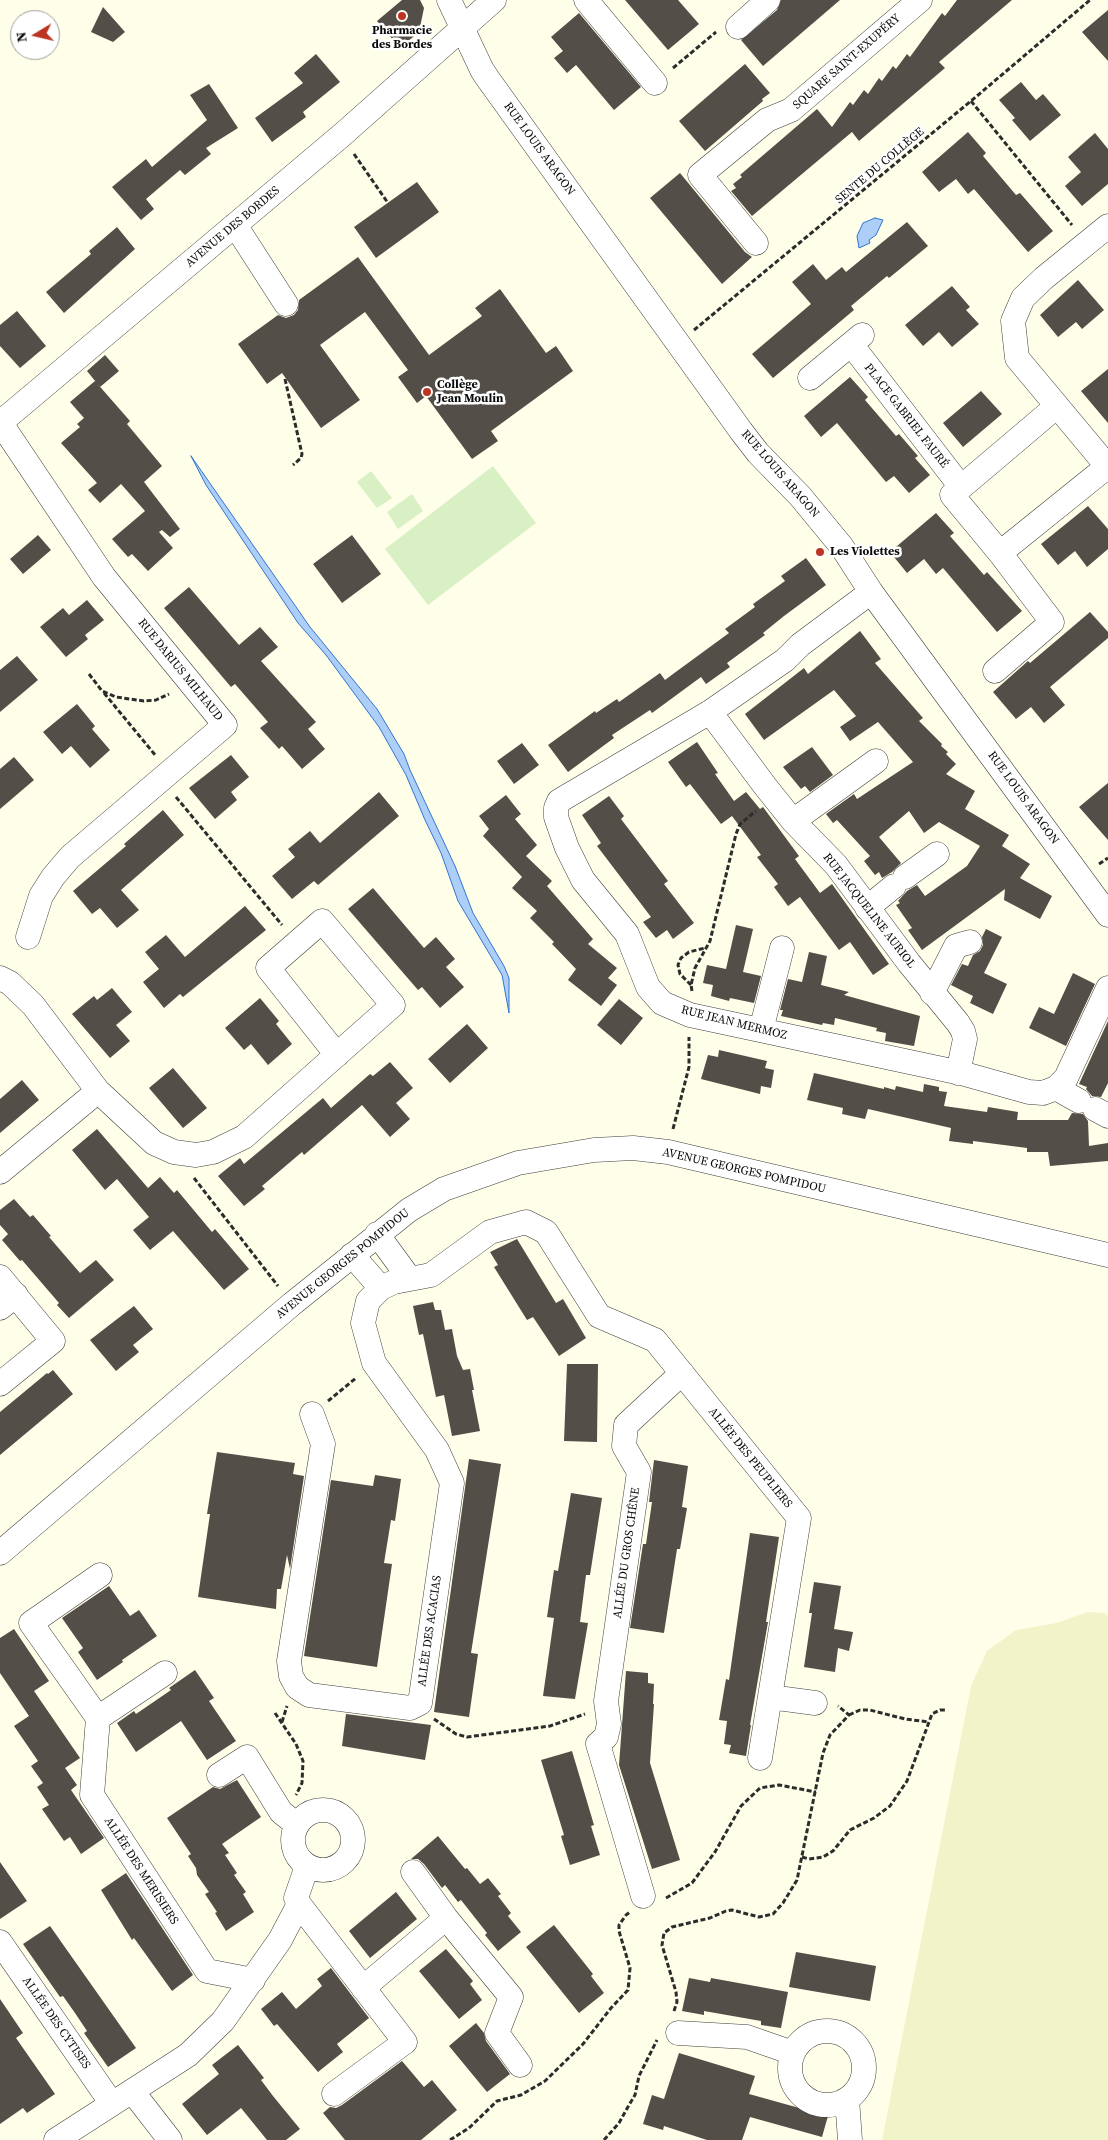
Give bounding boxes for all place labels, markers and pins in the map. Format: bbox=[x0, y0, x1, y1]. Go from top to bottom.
marker: Pharmacie des Bordes bbox=[396, 10, 408, 22]
place label: Pharmacie des Bordes bbox=[372, 24, 432, 52]
place label: Collège Jean Moulin bbox=[437, 378, 503, 406]
marker: Collège Jean Moulin bbox=[421, 386, 433, 398]
place label: Les Violettes bbox=[830, 545, 900, 559]
marker: Les Violettes bbox=[814, 546, 826, 558]

